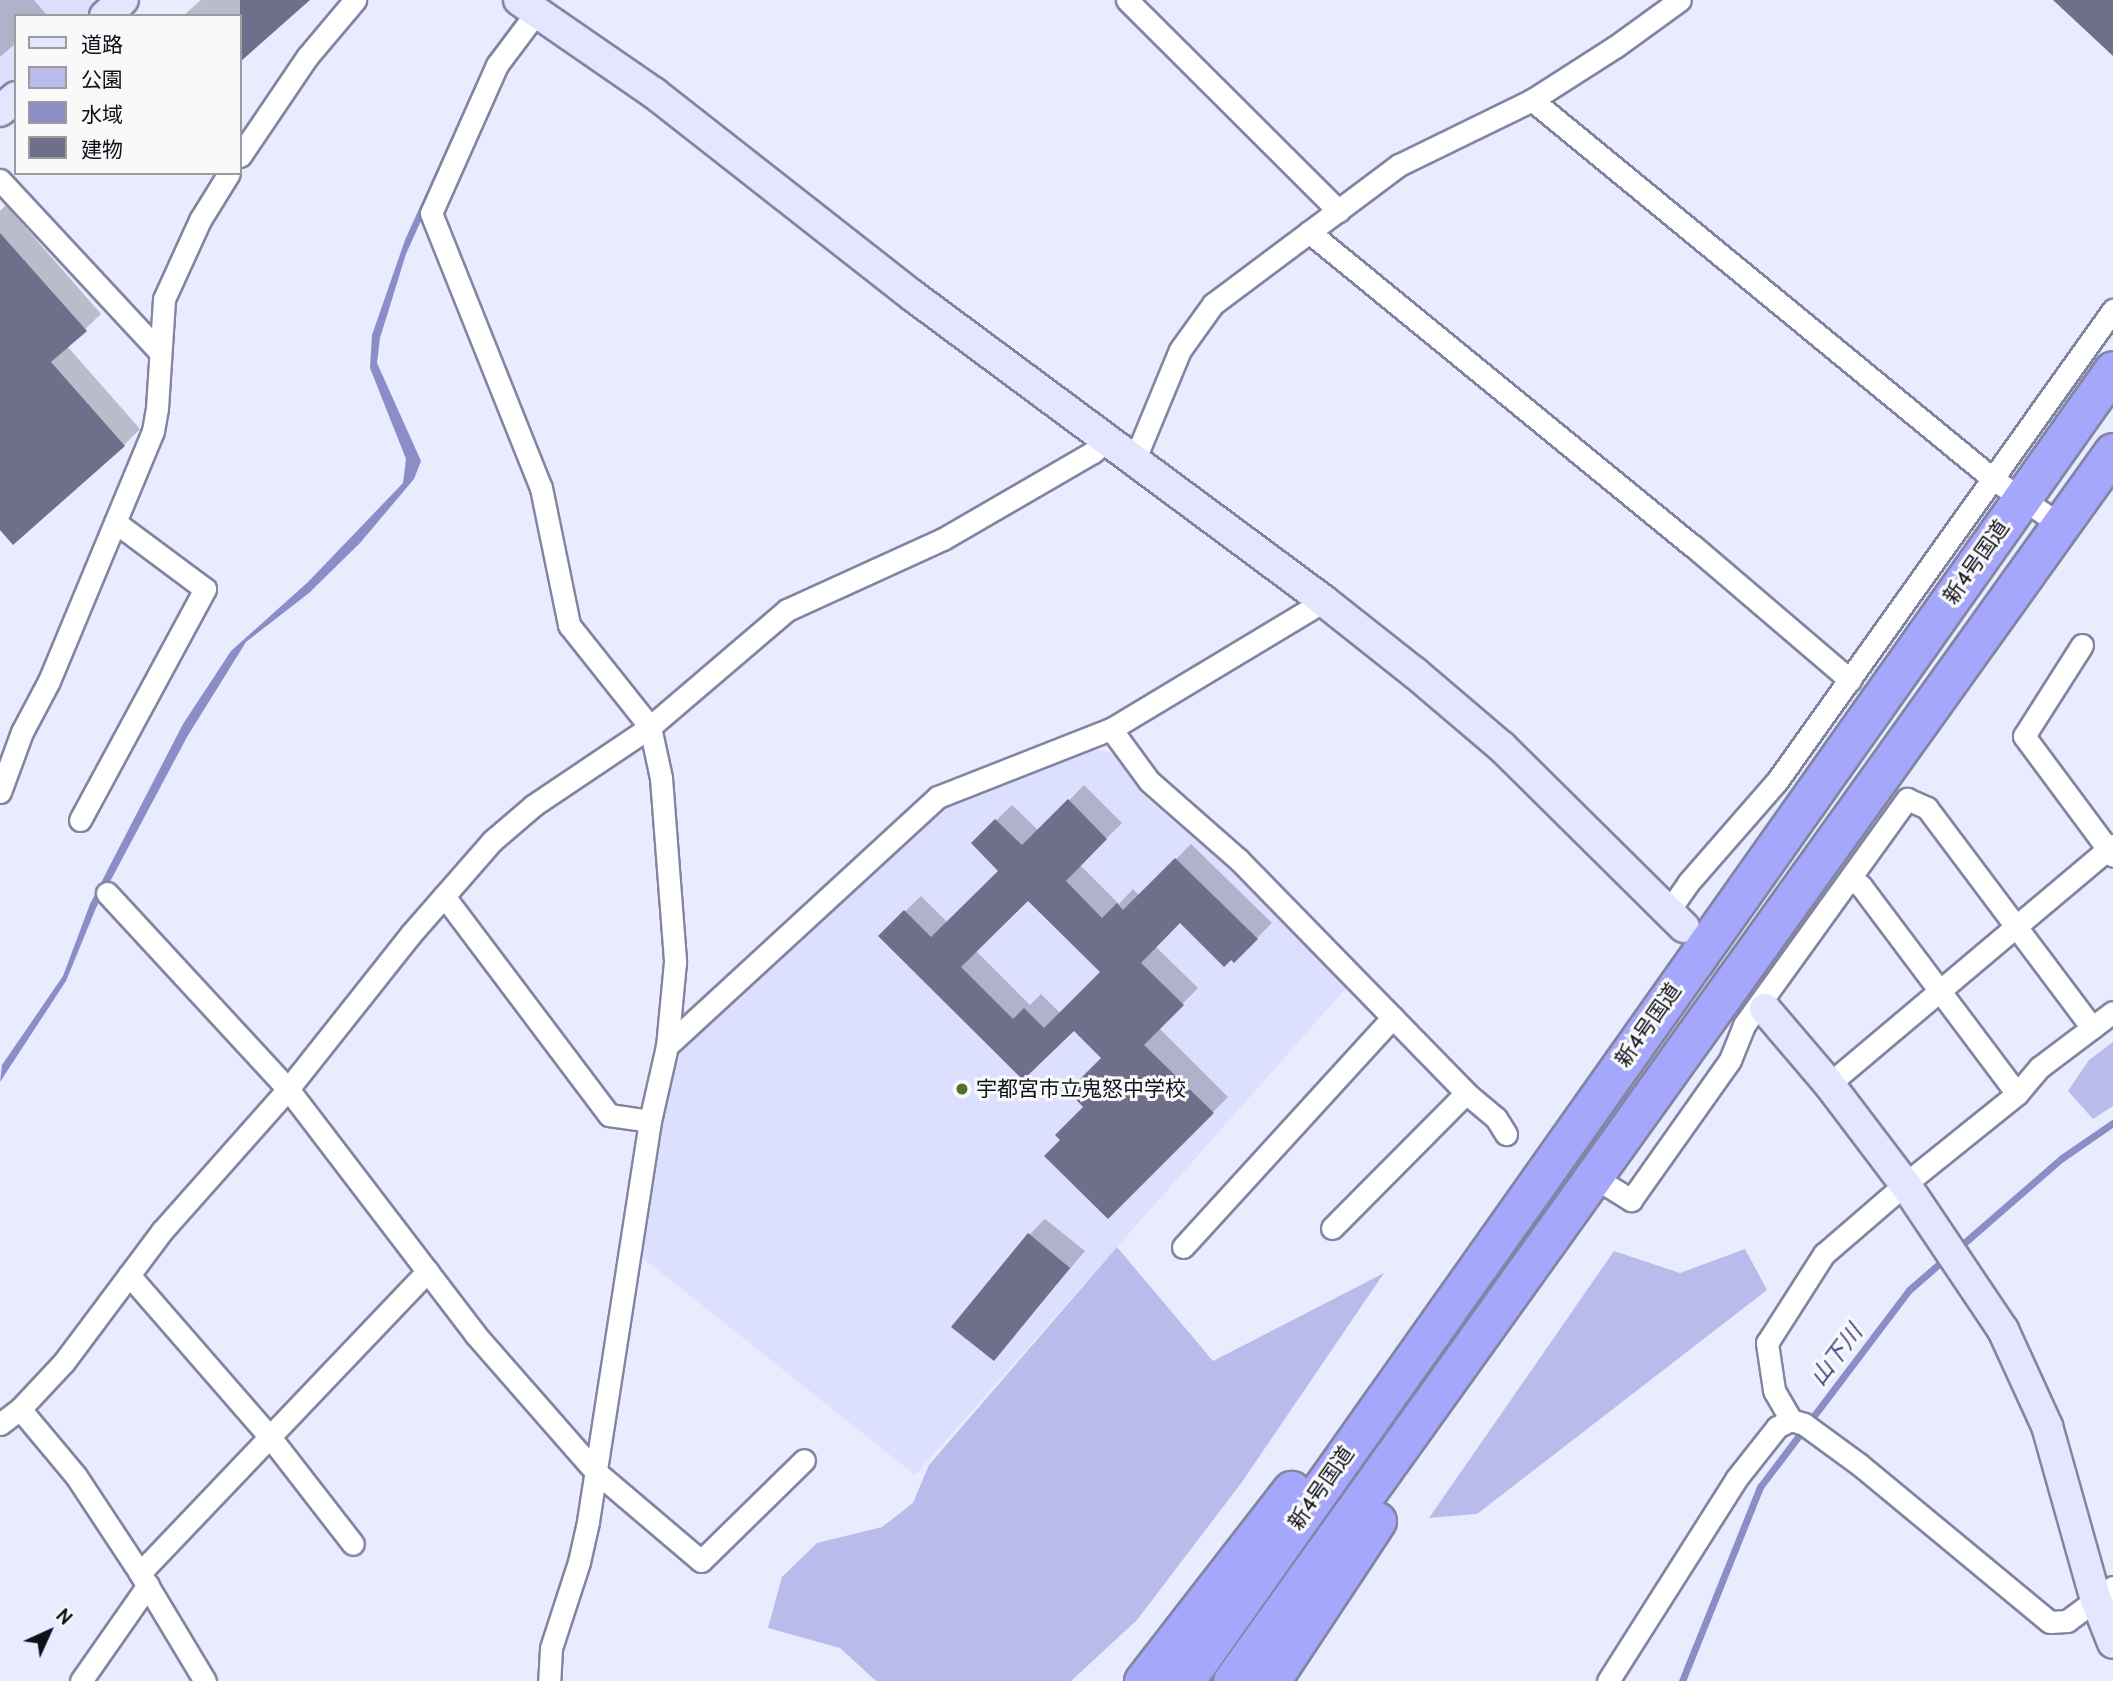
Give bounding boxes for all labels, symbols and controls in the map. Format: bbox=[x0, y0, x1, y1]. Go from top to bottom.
legend bbox=[14, 14, 242, 175]
text: 道路 bbox=[81, 32, 123, 57]
text: 公園 bbox=[81, 67, 123, 92]
text: 水域 bbox=[81, 102, 123, 127]
text: 建物 bbox=[81, 137, 123, 162]
street label: 新4号国道 bbox=[1938, 515, 2014, 609]
street label: 新4号国道 bbox=[1610, 978, 1686, 1072]
place label: 宇都宮市立鬼怒中学校 bbox=[976, 1076, 1186, 1102]
marker: 宇都宮市立鬼怒中学校 bbox=[954, 1081, 970, 1097]
water label: 山下川 bbox=[1804, 1319, 1868, 1391]
street label: 新4号国道 bbox=[1283, 1441, 1359, 1535]
north arrow bbox=[14, 1597, 84, 1667]
text: N bbox=[51, 1604, 77, 1630]

